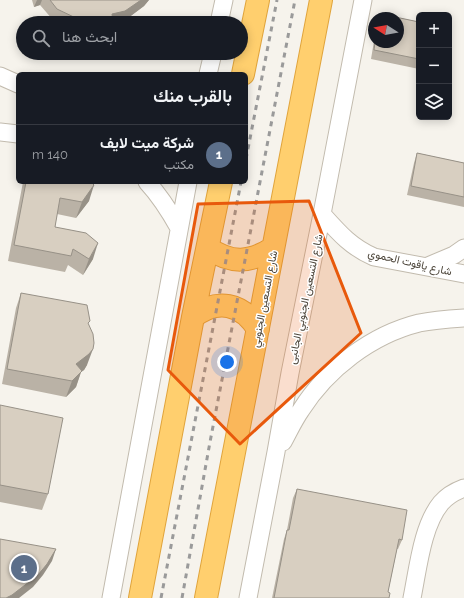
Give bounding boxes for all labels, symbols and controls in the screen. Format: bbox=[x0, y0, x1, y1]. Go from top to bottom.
north arrow bbox=[368, 12, 404, 48]
map controls bbox=[416, 12, 452, 120]
button: + bbox=[416, 12, 452, 48]
search box bbox=[16, 16, 248, 60]
icon: search bbox=[30, 27, 52, 49]
text: ابحث هنا bbox=[62, 28, 117, 46]
button: − bbox=[416, 48, 452, 84]
button: layers bbox=[416, 84, 452, 120]
text: بالقرب منك bbox=[153, 86, 232, 106]
text: شركة ميت لايف bbox=[100, 134, 194, 152]
text: 140 m bbox=[32, 147, 68, 162]
text: 1 bbox=[216, 147, 222, 162]
text: مكتب bbox=[164, 157, 194, 172]
street label: شارع التسعين الجنوبي الجانبى bbox=[285, 233, 329, 366]
street label: شارع ياقوت الحموي bbox=[366, 247, 453, 281]
street label: شارع التسعين الجنوبي bbox=[249, 249, 283, 349]
your location bbox=[217, 352, 237, 372]
pin: 1 bbox=[11, 553, 37, 583]

